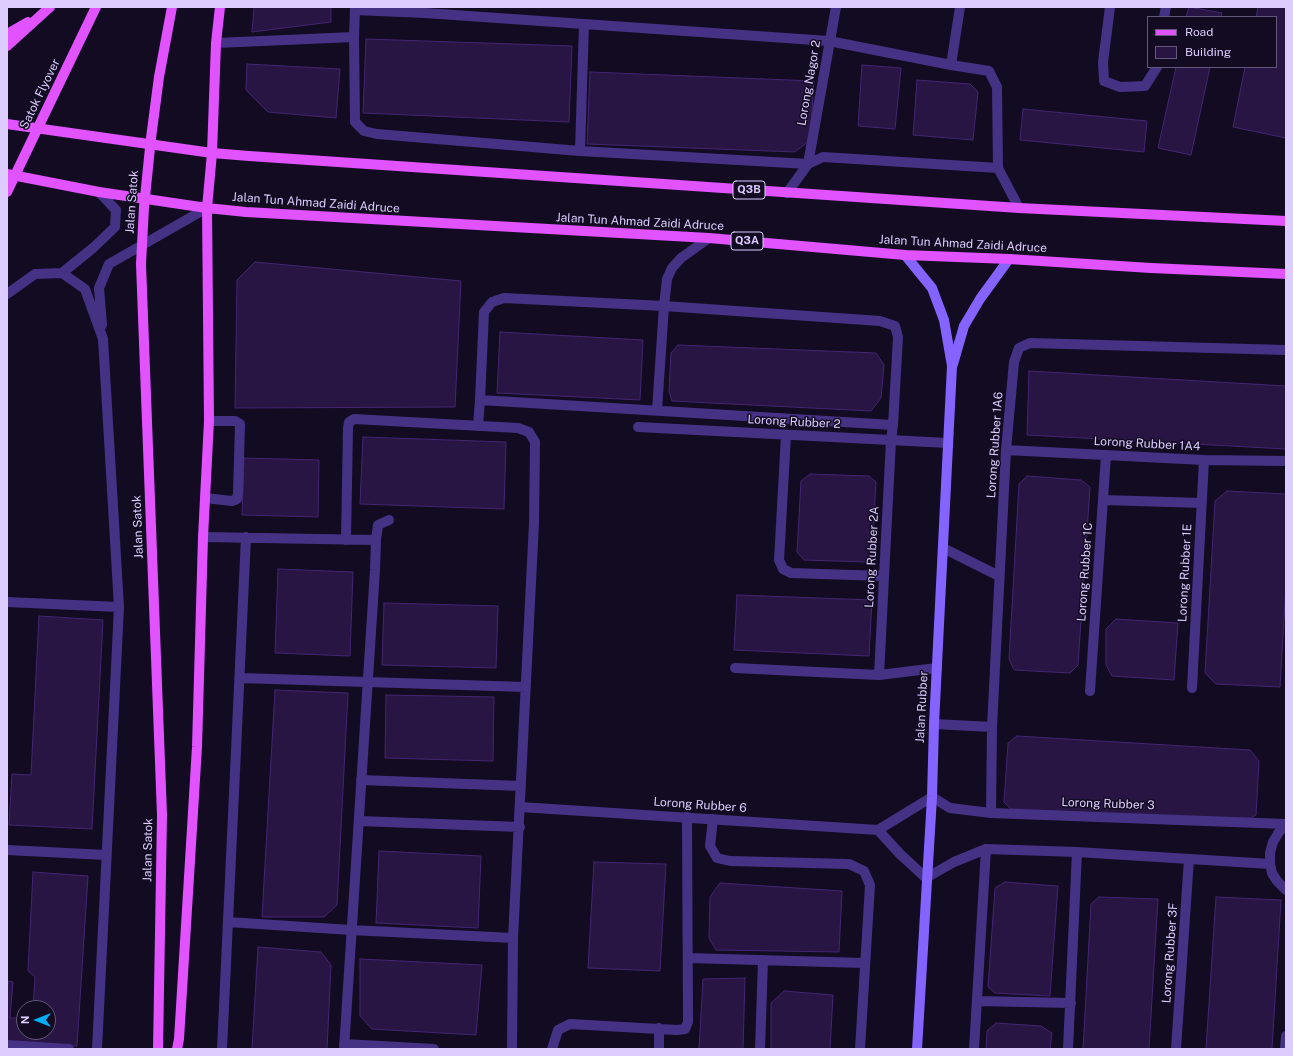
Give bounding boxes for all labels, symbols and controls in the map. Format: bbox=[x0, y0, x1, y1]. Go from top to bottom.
legend bbox=[1147, 16, 1277, 68]
text: Road bbox=[1185, 25, 1213, 39]
street label: Lorong Nagor 2 bbox=[794, 39, 824, 127]
text: Building bbox=[1185, 45, 1231, 59]
street label: Satok Flyover bbox=[17, 57, 63, 131]
street label: Jalan Satok bbox=[123, 170, 141, 234]
road number: Q3B bbox=[733, 181, 765, 199]
street label: Jalan Tun Ahmad Zaidi Adruce bbox=[232, 190, 400, 216]
street label: Jalan Tun Ahmad Zaidi Adruce bbox=[556, 210, 724, 234]
road number: Q3A bbox=[731, 232, 763, 250]
street label: Jalan Tun Ahmad Zaidi Adruce bbox=[879, 232, 1047, 256]
street label: Lorong Rubber 1A6 bbox=[984, 391, 1006, 499]
street label: Lorong Rubber 2 bbox=[747, 412, 841, 432]
street label: Lorong Rubber 1A4 bbox=[1093, 434, 1201, 454]
street label: Jalan Satok bbox=[130, 495, 146, 559]
street label: Lorong Rubber 2A bbox=[862, 506, 882, 608]
street label: Lorong Rubber 1C bbox=[1074, 522, 1096, 622]
street label: Lorong Rubber 1E bbox=[1175, 524, 1195, 622]
street label: Jalan Rubber bbox=[913, 671, 931, 743]
street label: Lorong Rubber 6 bbox=[653, 795, 747, 815]
street label: Lorong Rubber 3 bbox=[1061, 795, 1155, 813]
street label: Jalan Satok bbox=[140, 818, 156, 882]
street label: Lorong Rubber 3F bbox=[1159, 902, 1181, 1004]
north arrow bbox=[16, 1000, 56, 1040]
text: N bbox=[19, 1016, 31, 1024]

